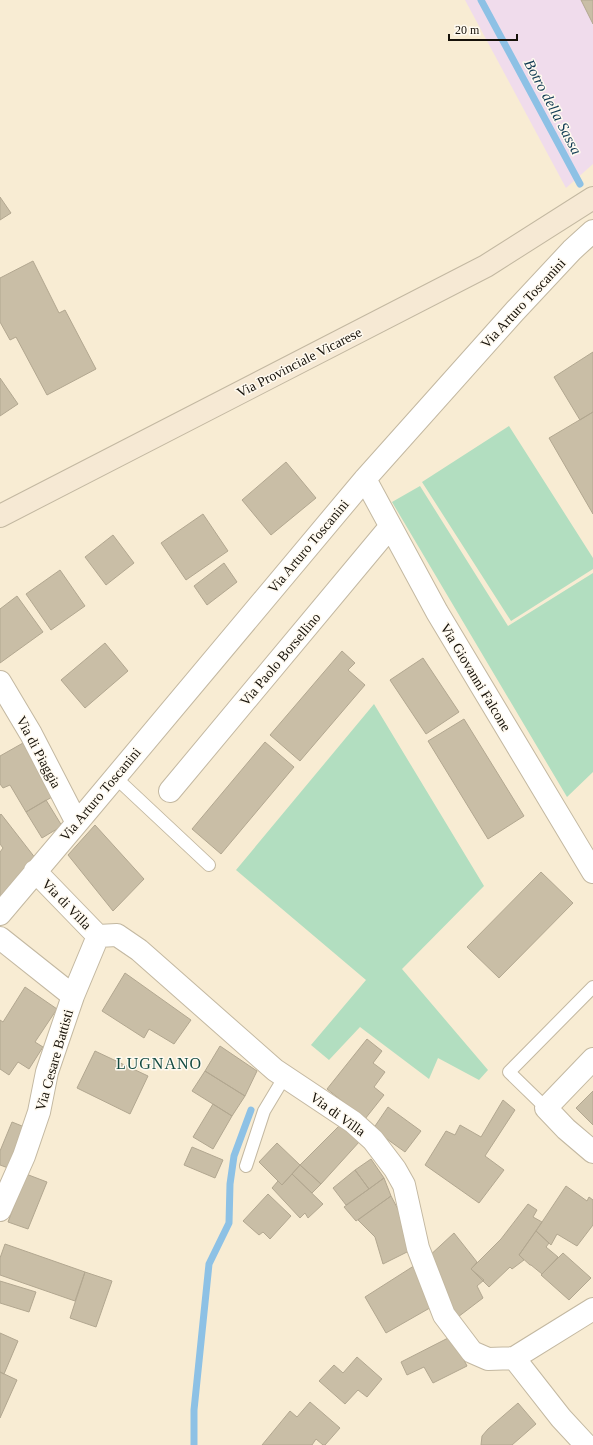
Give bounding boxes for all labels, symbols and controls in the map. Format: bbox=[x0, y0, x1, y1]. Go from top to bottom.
scale bar bbox=[449, 16, 517, 42]
text: 20 m bbox=[455, 23, 480, 37]
water label: Botro della Sassa bbox=[521, 57, 585, 157]
street label: Via Arturo Toscanini bbox=[478, 255, 569, 351]
street label: Via Provinciale Vicarese bbox=[234, 324, 364, 400]
street label: Via Arturo Toscanini bbox=[265, 497, 352, 596]
street label: Via Paolo Borsellino bbox=[237, 610, 324, 709]
street label: Via Giovanni Falcone bbox=[438, 621, 514, 734]
street label: Via di Piaggia bbox=[13, 714, 64, 791]
street label: Via Arturo Toscanini bbox=[57, 745, 144, 844]
street label: Via di Villa bbox=[39, 876, 95, 933]
street label: Via Cesare Battisti bbox=[33, 1008, 76, 1113]
district label: LUGNANO bbox=[116, 1055, 202, 1072]
street label: Via di Villa bbox=[307, 1089, 369, 1140]

